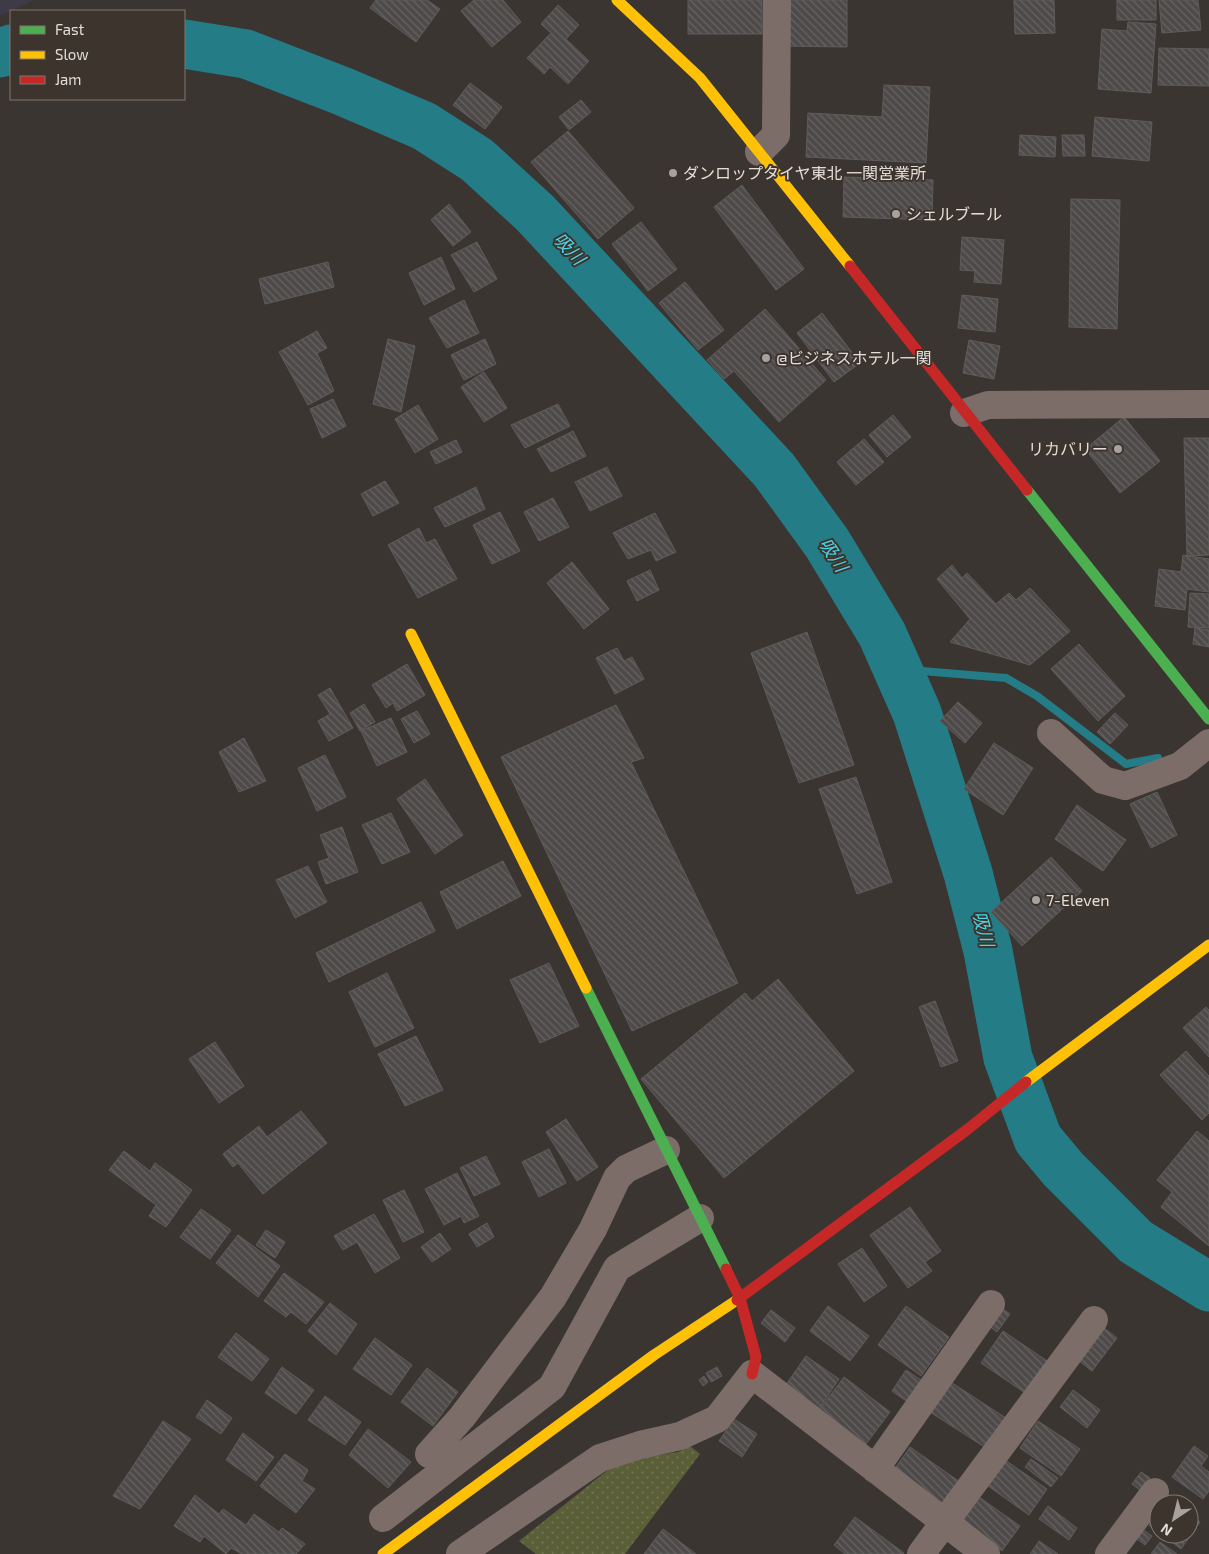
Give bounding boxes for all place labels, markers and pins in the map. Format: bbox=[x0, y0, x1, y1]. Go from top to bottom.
place label: ダンロップタイヤ東北 一関営業所 bbox=[683, 163, 926, 182]
marker: ダンロップタイヤ東北 一関営業所 bbox=[667, 167, 679, 179]
place label: シェルブール bbox=[906, 204, 1002, 223]
marker: シェルブール bbox=[890, 208, 902, 220]
place label: @ビジネスホテル一関 bbox=[776, 348, 932, 367]
marker: @ビジネスホテル一関 bbox=[760, 352, 772, 364]
place label: リカバリー bbox=[1028, 439, 1108, 458]
marker: リカバリー bbox=[1112, 443, 1124, 455]
place label: 7-Eleven bbox=[1046, 890, 1110, 909]
marker: 7-Eleven bbox=[1030, 894, 1042, 906]

